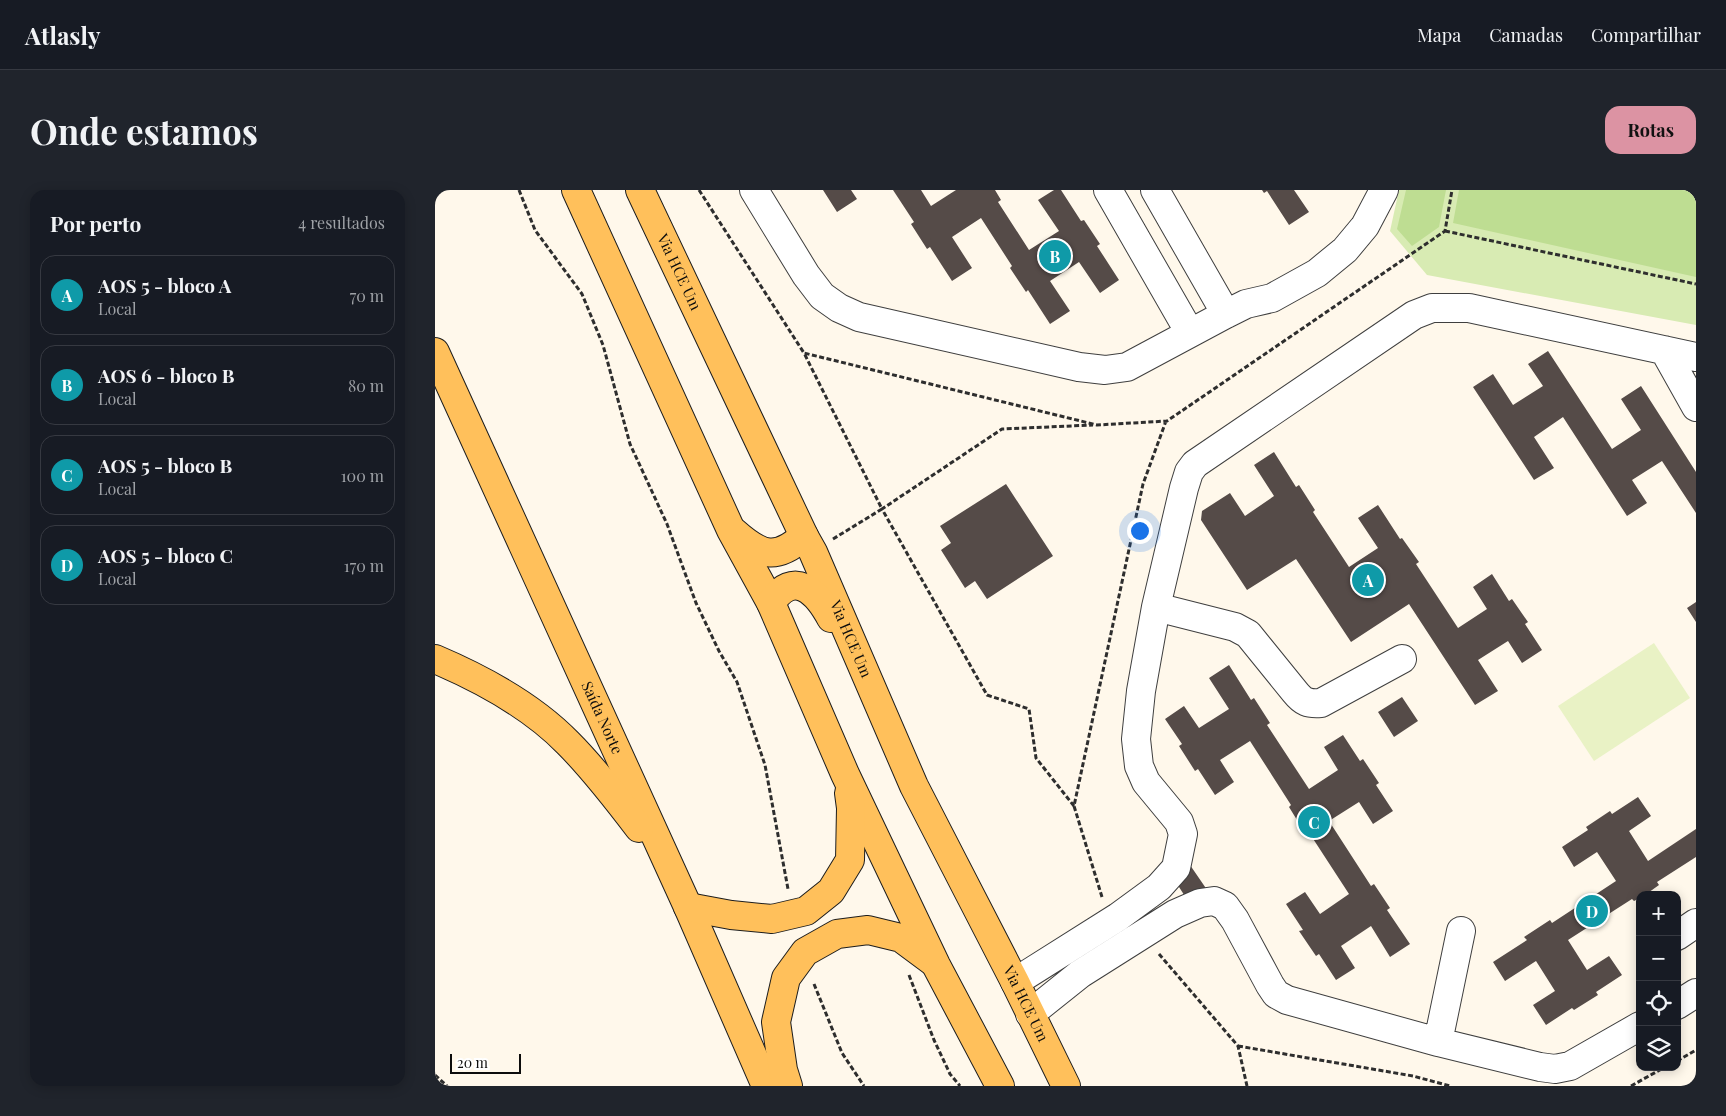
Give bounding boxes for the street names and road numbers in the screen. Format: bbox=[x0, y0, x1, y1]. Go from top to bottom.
street label: Via HCE Um bbox=[653, 229, 707, 314]
street label: Via HCE Um bbox=[826, 596, 877, 681]
street label: Saída Norte bbox=[577, 678, 628, 757]
street label: Via HCE Um bbox=[999, 961, 1054, 1045]

